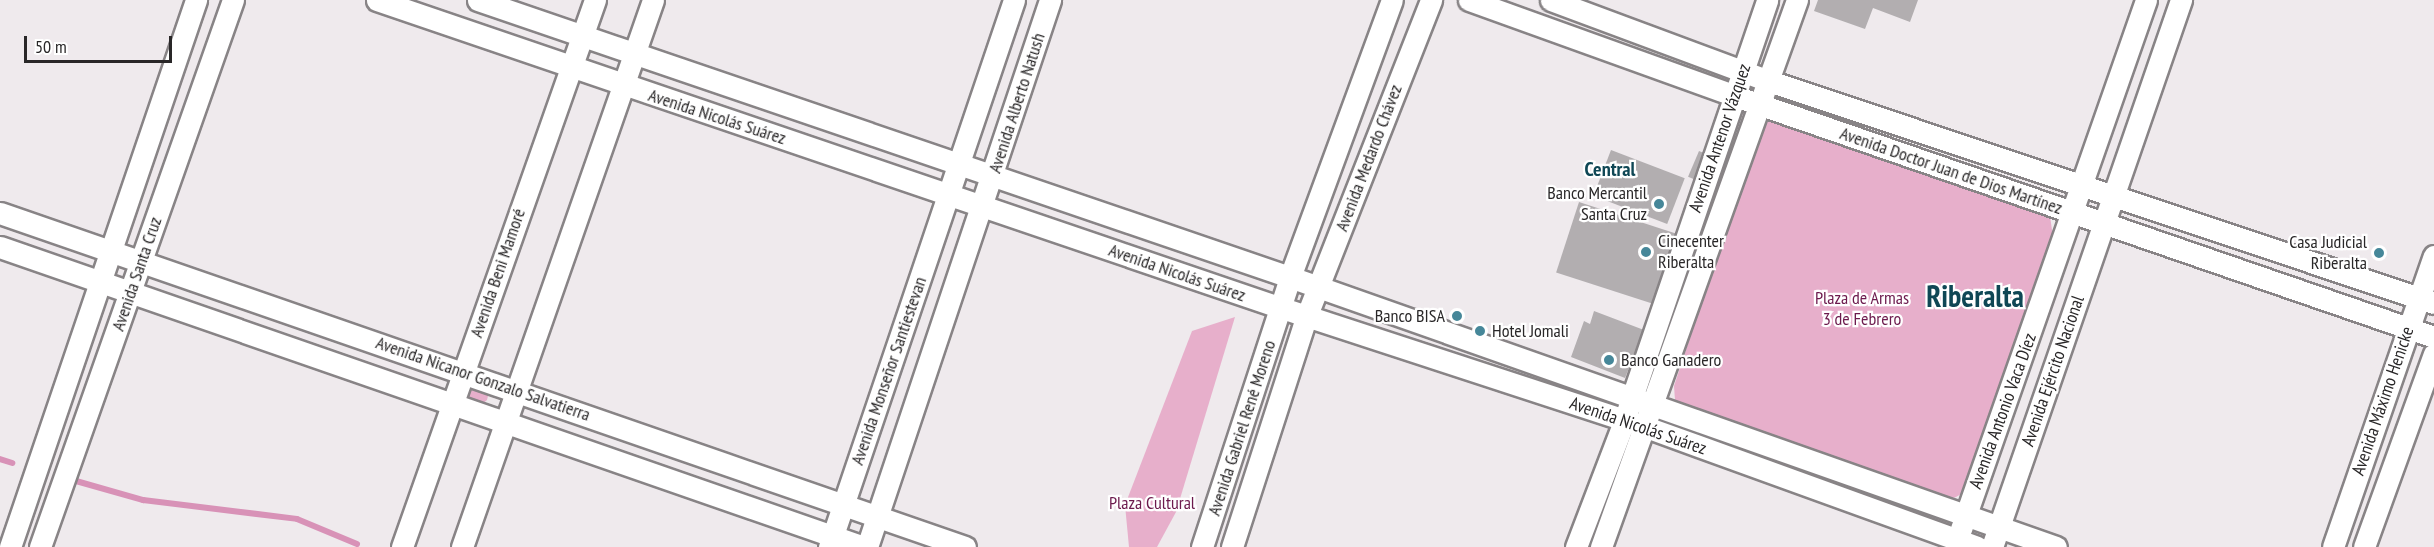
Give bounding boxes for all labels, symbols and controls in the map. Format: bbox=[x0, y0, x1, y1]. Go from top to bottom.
scale bar bbox=[27, 24, 176, 62]
street label: Avenida Alberto Natush bbox=[984, 30, 1050, 176]
text: 50 m bbox=[35, 35, 67, 58]
street label: Avenida Antenor Vázquez bbox=[1684, 61, 1756, 215]
street label: Avenida Medardo Chávez bbox=[1331, 82, 1407, 234]
street label: Avenida Nicolás Suárez bbox=[646, 85, 788, 149]
street label: Avenida Doctor Juan de Dios Martínez bbox=[1837, 123, 2065, 219]
district label: Central bbox=[1585, 157, 1635, 181]
place label: Banco Mercantil Santa Cruz bbox=[1547, 183, 1647, 226]
marker: Banco Mercantil Santa Cruz bbox=[1652, 197, 1666, 211]
street label: Avenida Beni Mamoré bbox=[466, 206, 530, 340]
street label: Avenida Santa Cruz bbox=[107, 214, 167, 334]
place label: Cinecenter Riberalta bbox=[1658, 231, 1724, 274]
place label: Casa Judicial Riberalta bbox=[2289, 232, 2367, 274]
street label: Avenida Nicolás Suárez bbox=[1106, 239, 1248, 307]
marker: Cinecenter Riberalta bbox=[1639, 245, 1653, 259]
marker: Casa Judicial Riberalta bbox=[2372, 246, 2386, 260]
street label: Avenida Monseñor Santiestevan bbox=[847, 274, 931, 468]
district label: Riberalta bbox=[1926, 278, 2024, 314]
park label: Plaza de Armas 3 de Febrero bbox=[1815, 288, 1909, 330]
street label: Avenida Ejército Nacional bbox=[2017, 293, 2089, 449]
place label: Banco BISA bbox=[1375, 305, 1445, 327]
marker: Banco BISA bbox=[1450, 309, 1464, 323]
place label: Hotel Jomali bbox=[1492, 320, 1569, 342]
marker: Hotel Jomali bbox=[1473, 324, 1487, 338]
street label: Avenida Máximo Henicke bbox=[2347, 324, 2419, 478]
street label: Avenida Antonio Vaca Díez bbox=[1965, 330, 2041, 492]
street label: Avenida Nicanor Gonzalo Salvatierra bbox=[373, 332, 593, 426]
street label: Avenida Gabriel René Moreno bbox=[1203, 338, 1281, 518]
place label: Banco Ganadero bbox=[1621, 349, 1721, 371]
marker: Banco Ganadero bbox=[1602, 353, 1616, 367]
street label: Avenida Nicolás Suárez bbox=[1567, 392, 1709, 460]
park label: Plaza Cultural bbox=[1109, 492, 1195, 514]

